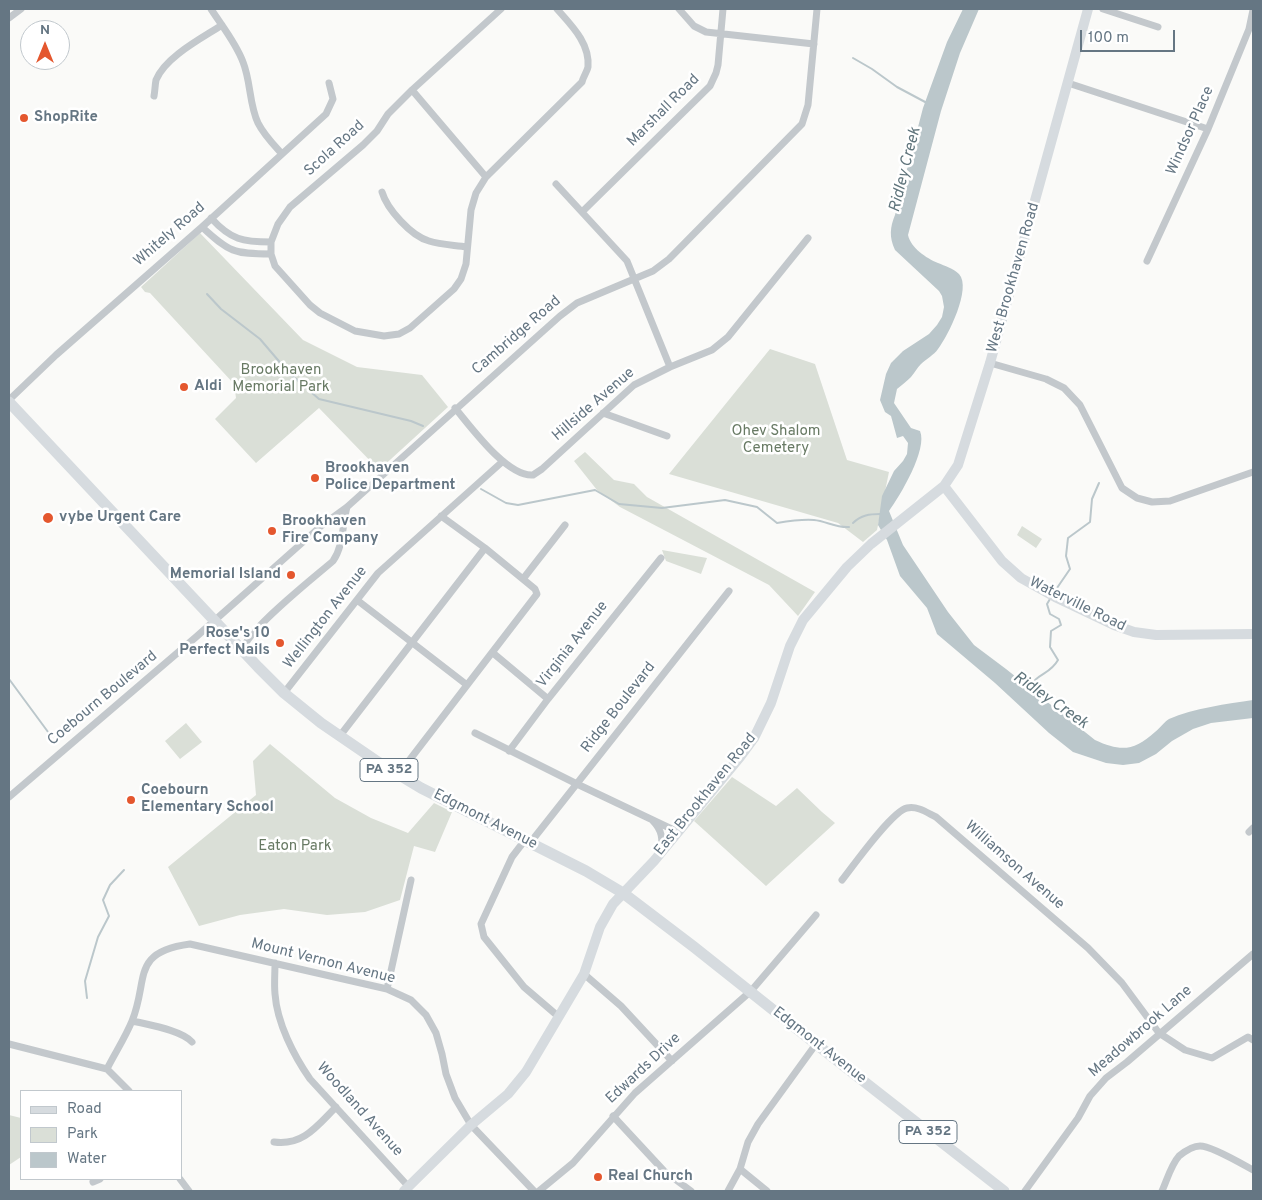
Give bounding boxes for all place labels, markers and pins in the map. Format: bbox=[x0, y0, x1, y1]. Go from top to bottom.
place label: ShopRite bbox=[34, 109, 98, 127]
marker: ShopRite bbox=[18, 112, 30, 124]
place label: Aldi bbox=[194, 378, 222, 396]
marker: Aldi bbox=[178, 381, 190, 393]
place label: Brookhaven Police Department bbox=[325, 460, 455, 495]
marker: Brookhaven Police Department bbox=[309, 472, 321, 484]
place label: vybe Urgent Care bbox=[59, 509, 181, 527]
marker: vybe Urgent Care bbox=[41, 511, 55, 525]
place label: Brookhaven Fire Company bbox=[282, 513, 378, 548]
marker: Brookhaven Fire Company bbox=[266, 525, 278, 537]
place label: Memorial Island bbox=[170, 566, 281, 584]
marker: Memorial Island bbox=[285, 569, 297, 581]
place label: Rose's 10 Perfect Nails bbox=[179, 625, 270, 660]
marker: Rose's 10 Perfect Nails bbox=[274, 637, 286, 649]
place label: Coebourn Elementary School bbox=[141, 782, 274, 817]
marker: Coebourn Elementary School bbox=[125, 794, 137, 806]
place label: Real Church bbox=[608, 1168, 693, 1186]
marker: Real Church bbox=[592, 1171, 604, 1183]

